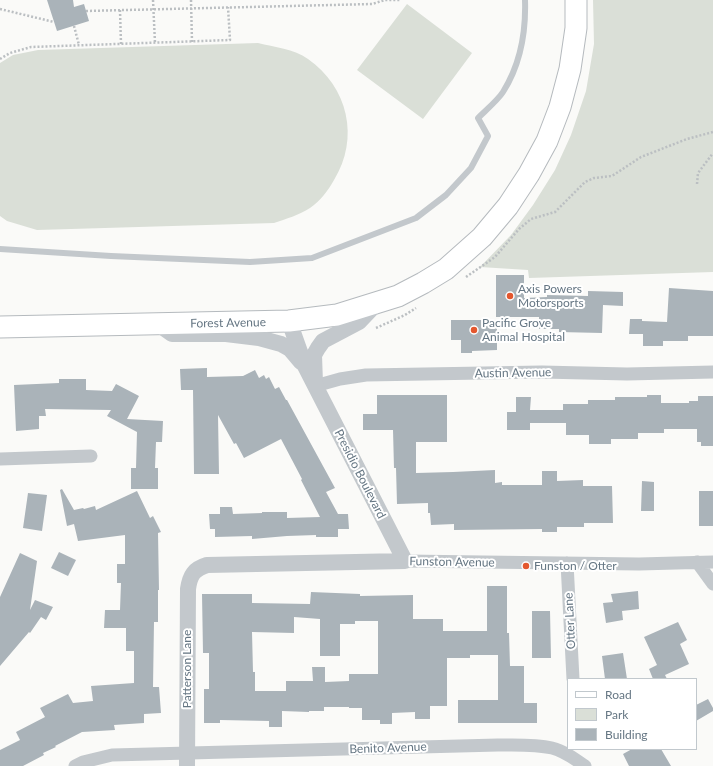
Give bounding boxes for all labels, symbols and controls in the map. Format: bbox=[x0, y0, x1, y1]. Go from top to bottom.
place label: Axis Powers Motorsports bbox=[518, 282, 584, 310]
marker: Axis Powers Motorsports bbox=[505, 291, 515, 301]
street label: Forest Avenue bbox=[190, 315, 266, 331]
place label: Pacific Grove Animal Hospital bbox=[482, 316, 565, 344]
marker: Pacific Grove Animal Hospital bbox=[469, 325, 479, 335]
street label: Austin Avenue bbox=[475, 365, 551, 381]
street label: Presidio Boulevard bbox=[331, 427, 389, 521]
street label: Funston Avenue bbox=[409, 554, 495, 570]
place label: Funston / Otter bbox=[534, 559, 617, 573]
marker: Funston / Otter bbox=[521, 561, 531, 571]
street label: Otter Lane bbox=[561, 592, 579, 650]
street label: Patterson Lane bbox=[180, 630, 194, 708]
legend bbox=[567, 678, 697, 750]
text: Road bbox=[605, 687, 632, 702]
text: Park bbox=[605, 707, 628, 722]
text: Building bbox=[605, 727, 648, 742]
street label: Benito Avenue bbox=[349, 739, 427, 757]

